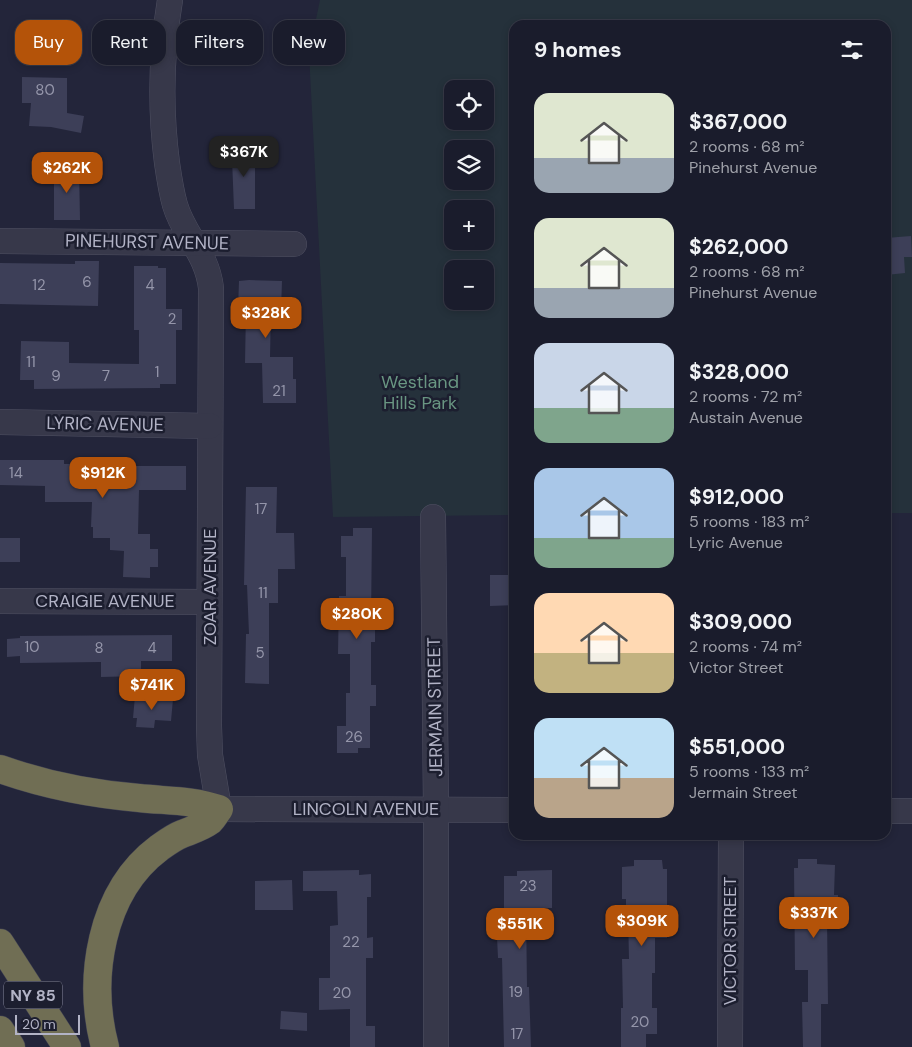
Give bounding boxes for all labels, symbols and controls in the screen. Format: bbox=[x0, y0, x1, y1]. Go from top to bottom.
chip: Buy bbox=[15, 20, 82, 65]
chip: Rent bbox=[92, 20, 166, 65]
chip: Filters bbox=[176, 20, 263, 65]
chip: New bbox=[273, 20, 345, 65]
text: 9 homes bbox=[534, 36, 622, 64]
icon: filters bbox=[838, 36, 866, 64]
house number: 80 bbox=[35, 80, 55, 100]
map controls bbox=[444, 80, 494, 310]
button: locate bbox=[444, 80, 494, 130]
text: $367,000 bbox=[689, 108, 787, 136]
icon: home bbox=[574, 113, 634, 173]
pin: $367K bbox=[209, 136, 279, 178]
text: 2 rooms · 68 m² bbox=[689, 136, 805, 157]
button: layers bbox=[444, 140, 494, 190]
text: $367K bbox=[220, 141, 268, 162]
pin: $262K bbox=[32, 152, 102, 194]
text: $262K bbox=[43, 157, 91, 178]
text: Pinehurst Avenue bbox=[689, 157, 817, 178]
button: + bbox=[444, 200, 494, 250]
street label: PINEHURST AVENUE bbox=[65, 229, 229, 255]
text: $262,000 bbox=[689, 233, 789, 261]
icon: home bbox=[574, 238, 634, 298]
button: − bbox=[444, 260, 494, 310]
text: 2 rooms · 68 m² bbox=[689, 261, 805, 282]
house number: 6 bbox=[82, 272, 92, 292]
house number: 12 bbox=[32, 275, 46, 295]
house number: 4 bbox=[145, 275, 155, 295]
text: Pinehurst Avenue bbox=[689, 282, 817, 303]
pin: $328K bbox=[231, 296, 301, 339]
text: $328K bbox=[241, 302, 291, 323]
house number: 2 bbox=[168, 309, 176, 329]
house number: 11 bbox=[26, 352, 36, 372]
text: $328,000 bbox=[689, 358, 789, 386]
house number: 1 bbox=[155, 362, 159, 382]
icon: home bbox=[574, 363, 634, 423]
house number: 9 bbox=[51, 366, 61, 386]
house number: 7 bbox=[102, 366, 110, 386]
park label: Westland Hills Park bbox=[381, 370, 459, 415]
house number: 21 bbox=[272, 381, 286, 401]
text: 2 rooms · 72 m² bbox=[689, 386, 802, 407]
text: Austain Avenue bbox=[689, 407, 803, 428]
street label: LYRIC AVENUE bbox=[46, 411, 164, 437]
pin: $912K bbox=[68, 456, 138, 499]
text: $912K bbox=[80, 462, 126, 483]
house number: 14 bbox=[9, 463, 23, 483]
text: $912,000 bbox=[689, 483, 784, 511]
icon: home bbox=[574, 488, 634, 548]
house number: 17 bbox=[255, 499, 267, 519]
text: 5 rooms · 183 m² bbox=[689, 511, 810, 532]
street label: ZOAR AVENUE bbox=[198, 529, 222, 645]
text: Lyric Avenue bbox=[689, 532, 783, 553]
house number: 11 bbox=[258, 583, 268, 603]
street label: CRAIGIE AVENUE bbox=[35, 589, 175, 613]
pin: $280K bbox=[322, 598, 392, 640]
text: $280K bbox=[332, 603, 382, 624]
text: $309,000 bbox=[689, 608, 792, 636]
icon: home bbox=[574, 613, 634, 673]
text: 2 rooms · 74 m² bbox=[689, 636, 802, 657]
house number: 10 bbox=[25, 637, 39, 657]
street label: JERMAIN STREET bbox=[422, 637, 448, 777]
house number: 8 bbox=[94, 638, 104, 658]
house number: 4 bbox=[147, 638, 157, 658]
house number: 5 bbox=[255, 643, 265, 663]
text: Victor Street bbox=[689, 657, 784, 678]
pin: $741K bbox=[117, 668, 187, 711]
text: $741K bbox=[130, 674, 174, 695]
house number: 26 bbox=[345, 727, 363, 747]
text: $551,000 bbox=[689, 733, 785, 761]
icon: home bbox=[574, 738, 634, 798]
text: 5 rooms · 133 m² bbox=[689, 761, 809, 782]
text: Jermain Street bbox=[689, 782, 798, 803]
street label: LINCOLN AVENUE bbox=[293, 797, 439, 821]
house number: 23 bbox=[519, 876, 537, 896]
street label: VICTOR STREET bbox=[718, 876, 742, 1006]
pin: $337K bbox=[779, 896, 849, 939]
text: $337K bbox=[790, 902, 838, 923]
pin: $309K bbox=[607, 904, 677, 947]
pin: $551K bbox=[485, 908, 555, 950]
text: $309K bbox=[616, 910, 668, 931]
text: $551K bbox=[497, 913, 543, 934]
house number: 22 bbox=[342, 932, 360, 952]
road number: NY 85 bbox=[4, 982, 62, 1008]
house number: 19 bbox=[509, 982, 523, 1002]
house number: 20 bbox=[333, 983, 351, 1003]
scale bar bbox=[15, 1012, 80, 1035]
house number: 20 bbox=[631, 1012, 649, 1032]
text: 20 m bbox=[22, 1015, 56, 1033]
house number: 17 bbox=[511, 1024, 523, 1044]

